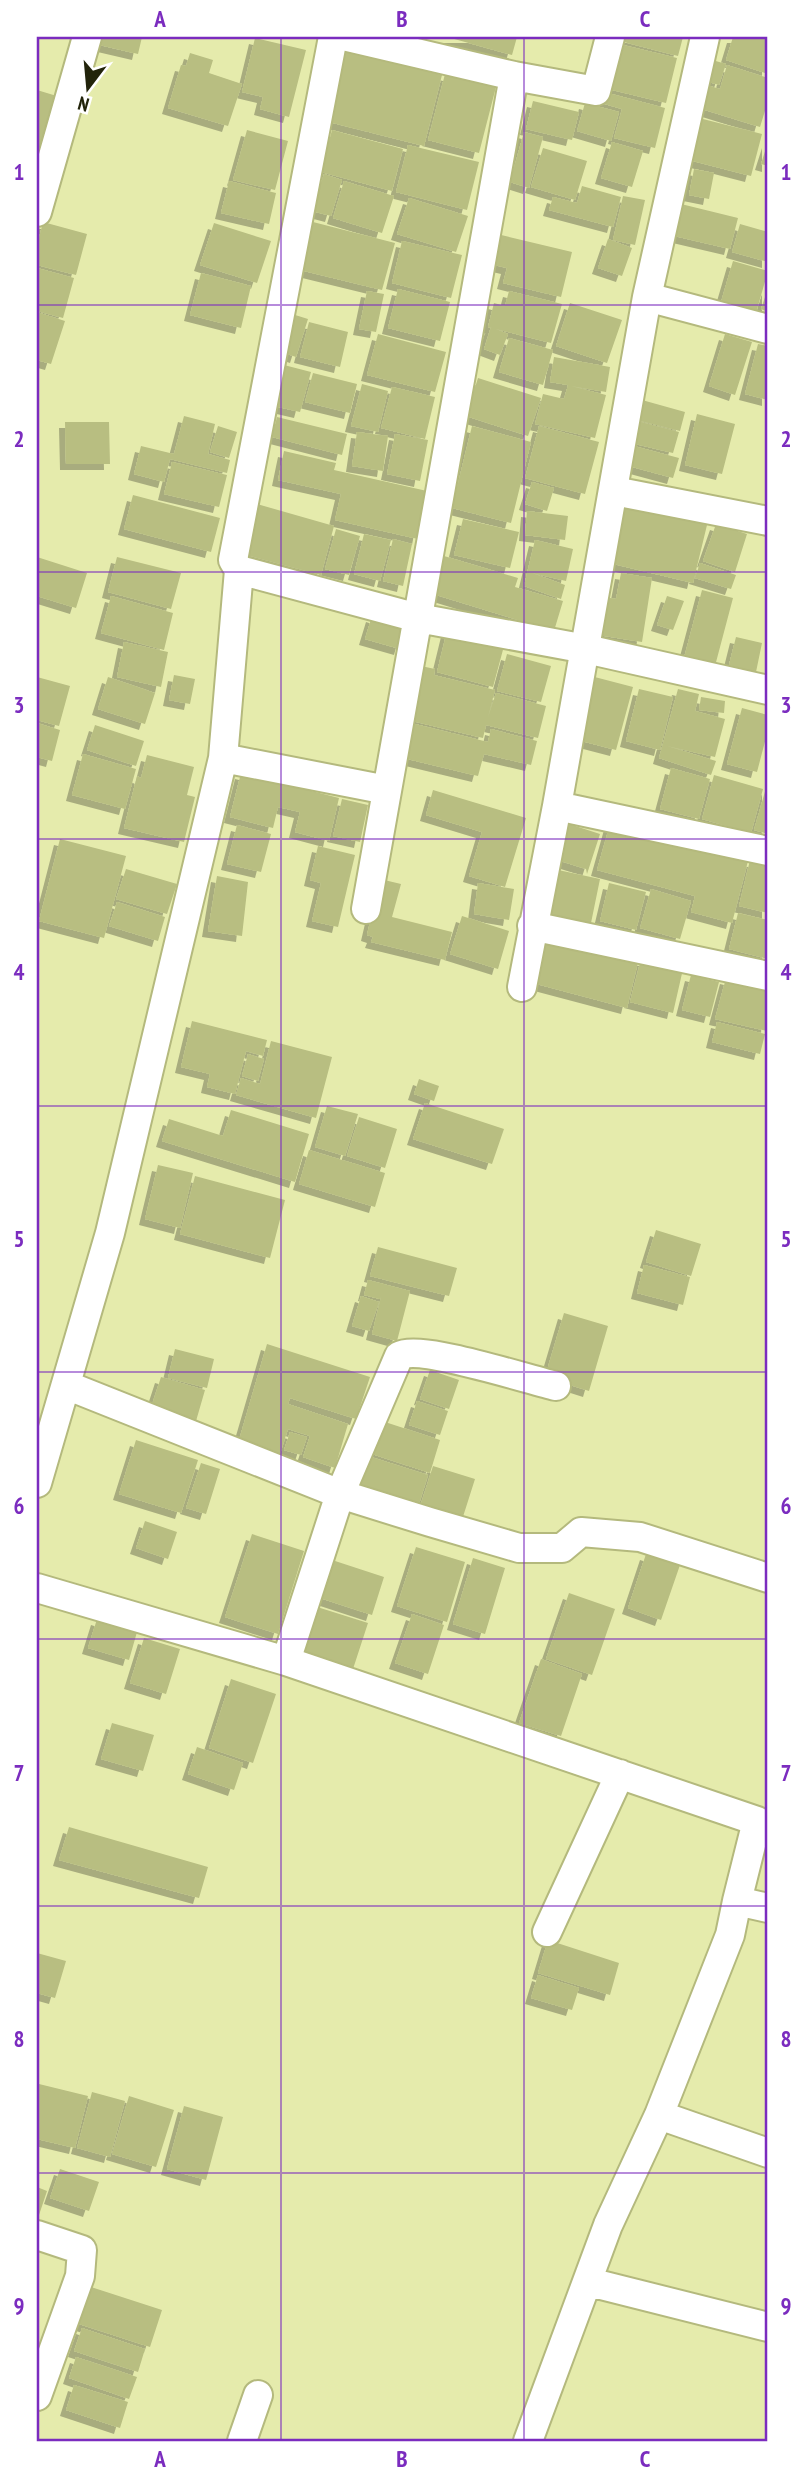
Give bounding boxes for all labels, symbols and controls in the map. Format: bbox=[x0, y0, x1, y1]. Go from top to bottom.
text: A bbox=[153, 4, 166, 33]
text: B bbox=[396, 4, 408, 33]
text: C bbox=[640, 4, 651, 33]
north arrow bbox=[52, 52, 122, 122]
text: N bbox=[75, 91, 92, 117]
text: 1 bbox=[14, 157, 25, 186]
text: 1 bbox=[781, 157, 792, 186]
text: 2 bbox=[14, 424, 25, 453]
text: 2 bbox=[781, 424, 792, 453]
text: 3 bbox=[14, 690, 25, 719]
text: 3 bbox=[781, 690, 792, 719]
text: 4 bbox=[14, 957, 25, 986]
text: 4 bbox=[781, 957, 792, 986]
text: 5 bbox=[14, 1224, 25, 1253]
text: 5 bbox=[781, 1224, 792, 1253]
text: 6 bbox=[14, 1491, 25, 1520]
text: 6 bbox=[781, 1491, 792, 1520]
text: 7 bbox=[14, 1758, 25, 1787]
text: 7 bbox=[781, 1758, 792, 1787]
text: 8 bbox=[14, 2024, 25, 2053]
text: 8 bbox=[781, 2024, 792, 2053]
text: 9 bbox=[14, 2291, 25, 2320]
text: 9 bbox=[781, 2291, 792, 2320]
text: A bbox=[153, 2444, 166, 2473]
text: B bbox=[396, 2444, 408, 2473]
text: C bbox=[640, 2444, 651, 2473]

